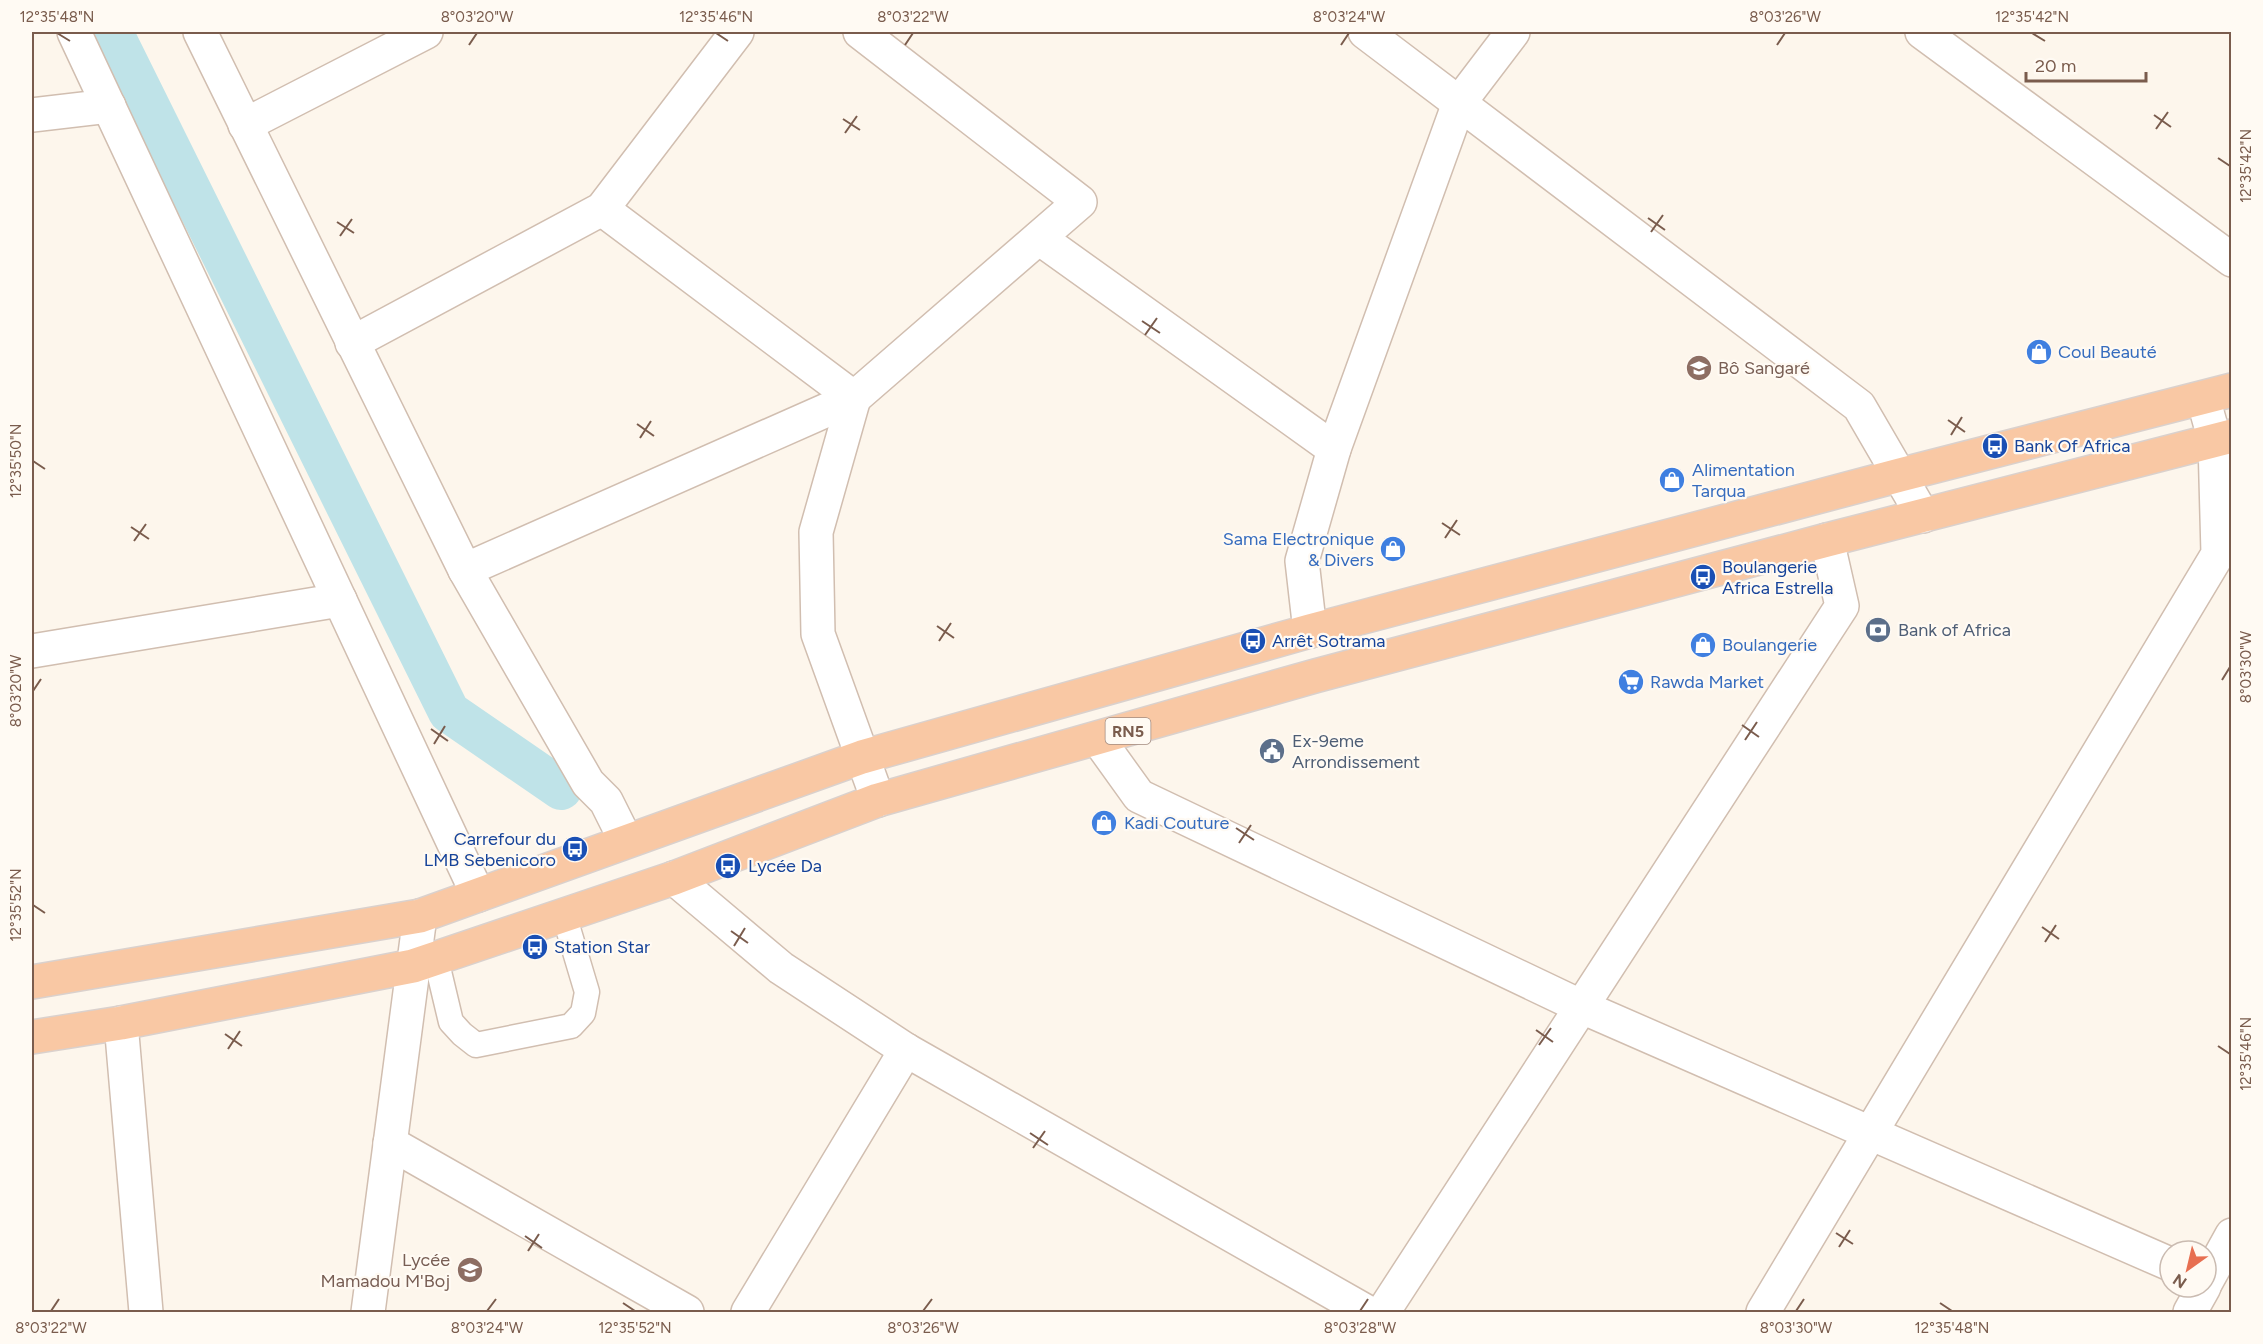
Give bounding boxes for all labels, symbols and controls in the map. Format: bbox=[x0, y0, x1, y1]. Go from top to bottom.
text: 12°35'48"N bbox=[20, 8, 94, 26]
text: 8°03'20"W bbox=[441, 8, 514, 26]
text: 12°35'46"N bbox=[679, 8, 753, 26]
text: 8°03'22"W bbox=[877, 8, 949, 26]
text: 8°03'24"W bbox=[1313, 8, 1386, 26]
text: 8°03'26"W bbox=[1749, 8, 1821, 26]
text: 12°35'42"N bbox=[1995, 8, 2069, 26]
scale bar bbox=[2026, 45, 2146, 83]
text: 20 m bbox=[2035, 55, 2076, 77]
text: 12°35'42"N bbox=[2237, 129, 2255, 203]
shop icon: Coul Beauté bbox=[2024, 337, 2054, 367]
place label: Coul Beauté bbox=[2058, 341, 2157, 363]
school or university icon: Bô Sangaré bbox=[1684, 353, 1714, 383]
place label: Bô Sangaré bbox=[1718, 357, 1810, 379]
text: 12°35'50"N bbox=[7, 424, 25, 498]
bus stop icon: Bank Of Africa bbox=[1980, 431, 2010, 461]
place label: Bank Of Africa bbox=[2014, 435, 2130, 457]
place label: Alimentation Tarqua bbox=[1692, 459, 1795, 502]
shop icon: Alimentation Tarqua bbox=[1657, 465, 1687, 495]
place label: Sama Electronique & Divers bbox=[1223, 528, 1374, 571]
shop icon: Sama Electronique & Divers bbox=[1378, 534, 1408, 564]
place label: Boulangerie Africa Estrella bbox=[1722, 556, 1833, 599]
bus stop icon: Boulangerie Africa Estrella bbox=[1688, 562, 1718, 592]
bank icon: Bank of Africa bbox=[1863, 615, 1893, 645]
place label: Bank of Africa bbox=[1898, 619, 2011, 641]
bus stop icon: Arrêt Sotrama bbox=[1238, 626, 1268, 656]
place label: Arrêt Sotrama bbox=[1272, 630, 1386, 652]
shop icon: Boulangerie bbox=[1688, 630, 1718, 660]
text: 8°03'30"W bbox=[2237, 630, 2255, 703]
place label: Boulangerie bbox=[1722, 634, 1817, 656]
text: 8°03'20"W bbox=[7, 654, 25, 727]
supermarket icon: Rawda Market bbox=[1616, 667, 1646, 697]
place label: Rawda Market bbox=[1650, 671, 1764, 693]
road number: RN5 bbox=[1106, 718, 1150, 744]
place label: Ex-9eme Arrondissement bbox=[1292, 730, 1420, 773]
public building icon: Ex-9eme Arrondissement bbox=[1257, 736, 1287, 766]
shop icon: Kadi Couture bbox=[1089, 808, 1119, 838]
place label: Kadi Couture bbox=[1124, 812, 1230, 834]
place label: Carrefour du LMB Sebenicoro bbox=[424, 828, 556, 871]
bus stop icon: Carrefour du LMB Sebenicoro bbox=[560, 834, 590, 864]
bus stop icon: Lycée Da bbox=[713, 851, 743, 881]
place label: Lycée Da bbox=[748, 855, 822, 877]
text: 12°35'52"N bbox=[7, 868, 25, 942]
bus stop icon: Station Star bbox=[520, 932, 550, 962]
place label: Station Star bbox=[554, 936, 650, 958]
text: 12°35'46"N bbox=[2237, 1017, 2255, 1091]
north arrow bbox=[2158, 1239, 2218, 1299]
place label: Lycée Mamadou M'Boj bbox=[321, 1249, 450, 1292]
school or university icon: Lycée Mamadou M'Boj bbox=[455, 1255, 485, 1285]
text: N bbox=[2169, 1270, 2190, 1292]
text: 8°03'22"W bbox=[15, 1319, 87, 1337]
text: 8°03'24"W bbox=[451, 1319, 524, 1337]
text: 12°35'52"N bbox=[598, 1319, 672, 1337]
text: 8°03'26"W bbox=[887, 1319, 959, 1337]
text: 8°03'28"W bbox=[1324, 1319, 1397, 1337]
text: 8°03'30"W bbox=[1760, 1319, 1833, 1337]
text: 12°35'48"N bbox=[1915, 1319, 1989, 1337]

